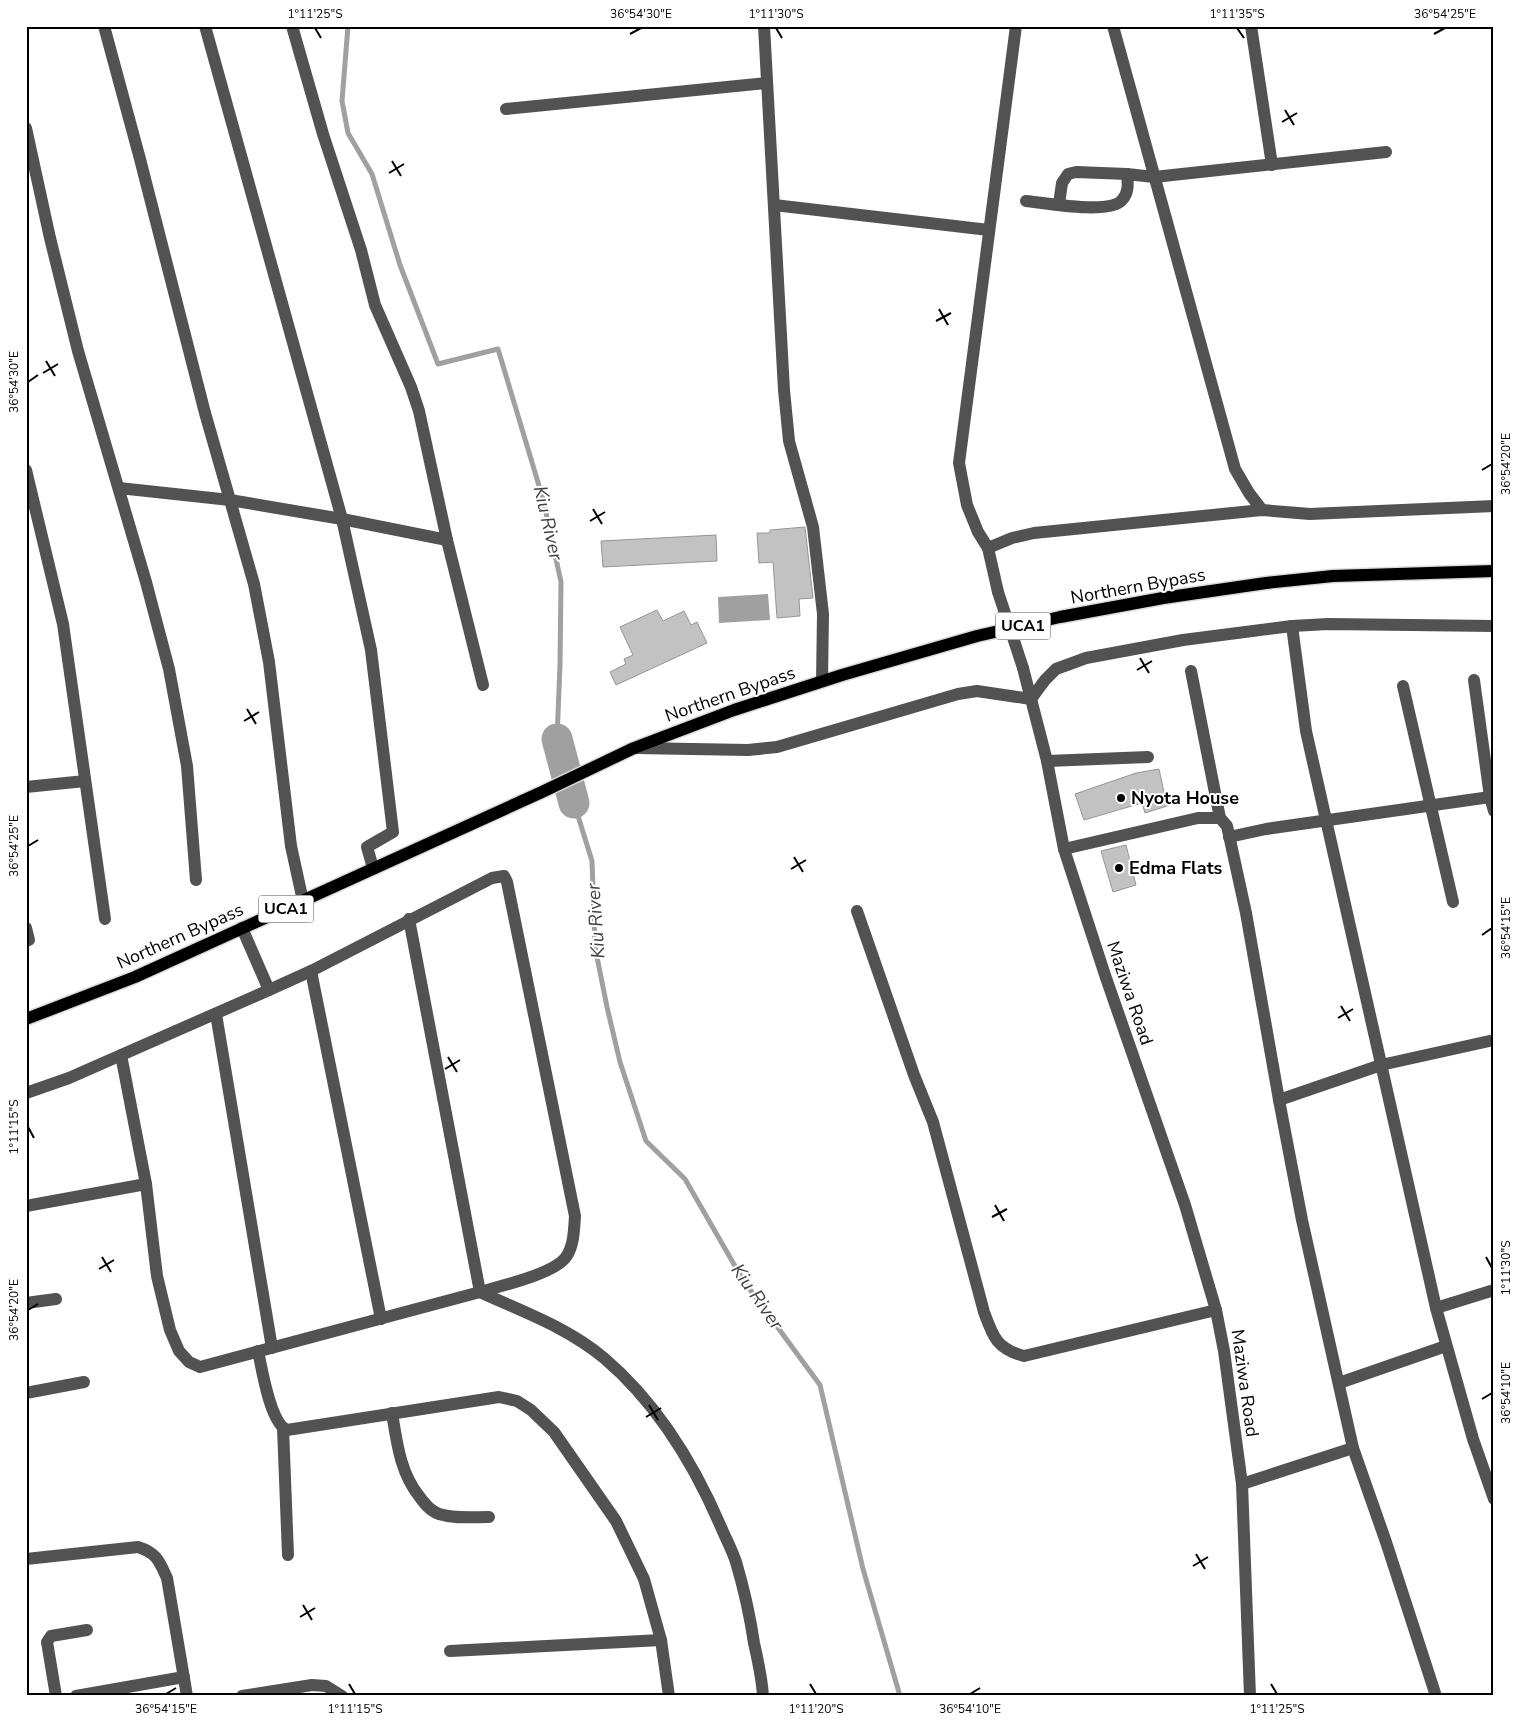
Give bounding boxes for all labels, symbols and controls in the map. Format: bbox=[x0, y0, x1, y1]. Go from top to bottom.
text: 1°11'25"S bbox=[287, 6, 343, 22]
text: 36°54'30"E bbox=[610, 6, 672, 22]
text: 1°11'30"S bbox=[748, 6, 804, 22]
text: 1°11'35"S bbox=[1209, 6, 1265, 22]
text: 36°54'25"E bbox=[1414, 6, 1476, 22]
text: 36°54'30"E bbox=[6, 351, 22, 413]
text: 36°54'20"E bbox=[1498, 433, 1514, 495]
water label: Kiu River bbox=[527, 483, 569, 564]
street label: Northern Bypass bbox=[1069, 562, 1207, 610]
road number: UCA1 bbox=[996, 612, 1050, 640]
street label: Northern Bypass bbox=[662, 660, 798, 728]
place label: Nyota House bbox=[1131, 786, 1239, 810]
marker: Nyota House bbox=[1115, 792, 1127, 804]
text: 36°54'25"E bbox=[6, 815, 22, 877]
place label: Edma Flats bbox=[1129, 856, 1223, 880]
marker: Edma Flats bbox=[1113, 862, 1125, 874]
water label: Kiu River bbox=[580, 881, 612, 960]
road number: UCA1 bbox=[258, 896, 314, 922]
street label: Northern Bypass bbox=[113, 897, 247, 975]
text: 36°54'15"E bbox=[1498, 897, 1514, 959]
street label: Maziwa Road bbox=[1101, 938, 1159, 1048]
text: 1°11'15"S bbox=[6, 1099, 22, 1155]
text: 1°11'30"S bbox=[1498, 1240, 1514, 1296]
water label: Kiu River bbox=[725, 1259, 790, 1336]
text: 36°54'20"E bbox=[6, 1279, 22, 1341]
street label: Maziwa Road bbox=[1226, 1328, 1264, 1438]
text: 36°54'10"E bbox=[1498, 1362, 1514, 1424]
text: 36°54'15"E bbox=[135, 1701, 197, 1717]
text: 1°11'15"S bbox=[327, 1701, 383, 1717]
text: 1°11'20"S bbox=[788, 1701, 844, 1717]
text: 36°54'10"E bbox=[939, 1701, 1001, 1717]
text: 1°11'25"S bbox=[1249, 1701, 1305, 1717]

